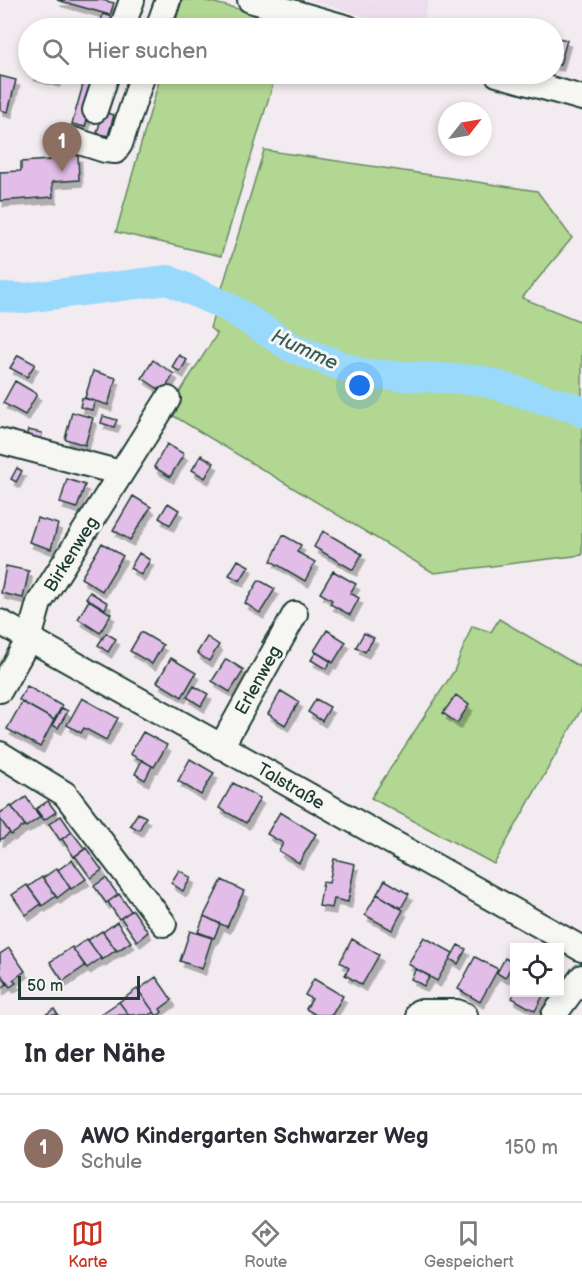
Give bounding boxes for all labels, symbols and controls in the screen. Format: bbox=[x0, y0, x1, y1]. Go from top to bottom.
search box bbox=[18, 18, 564, 84]
icon: search bbox=[39, 35, 72, 68]
text: Hier suchen bbox=[87, 38, 208, 65]
north arrow bbox=[438, 102, 492, 156]
pin: 1 bbox=[42, 122, 82, 172]
water label: Humme bbox=[268, 324, 342, 376]
your location bbox=[345, 371, 374, 400]
street label: Birkenweg bbox=[40, 513, 103, 596]
street label: Erlenweg bbox=[231, 642, 286, 719]
street label: Talstraße bbox=[253, 759, 329, 814]
map controls bbox=[510, 943, 564, 997]
button: locate bbox=[510, 943, 564, 997]
scale bar bbox=[18, 973, 140, 1000]
text: 50 m bbox=[27, 977, 63, 996]
text: In der Nähe bbox=[24, 1039, 166, 1070]
text: AWO Kindergarten Schwarzer Weg bbox=[81, 1123, 428, 1150]
text: 1 bbox=[39, 1136, 48, 1160]
text: 150 m bbox=[505, 1136, 558, 1160]
text: Schule bbox=[81, 1150, 142, 1174]
tab: Karte bbox=[68, 1217, 107, 1272]
tab: Route bbox=[244, 1217, 287, 1272]
tab: Gespeichert bbox=[424, 1217, 514, 1272]

